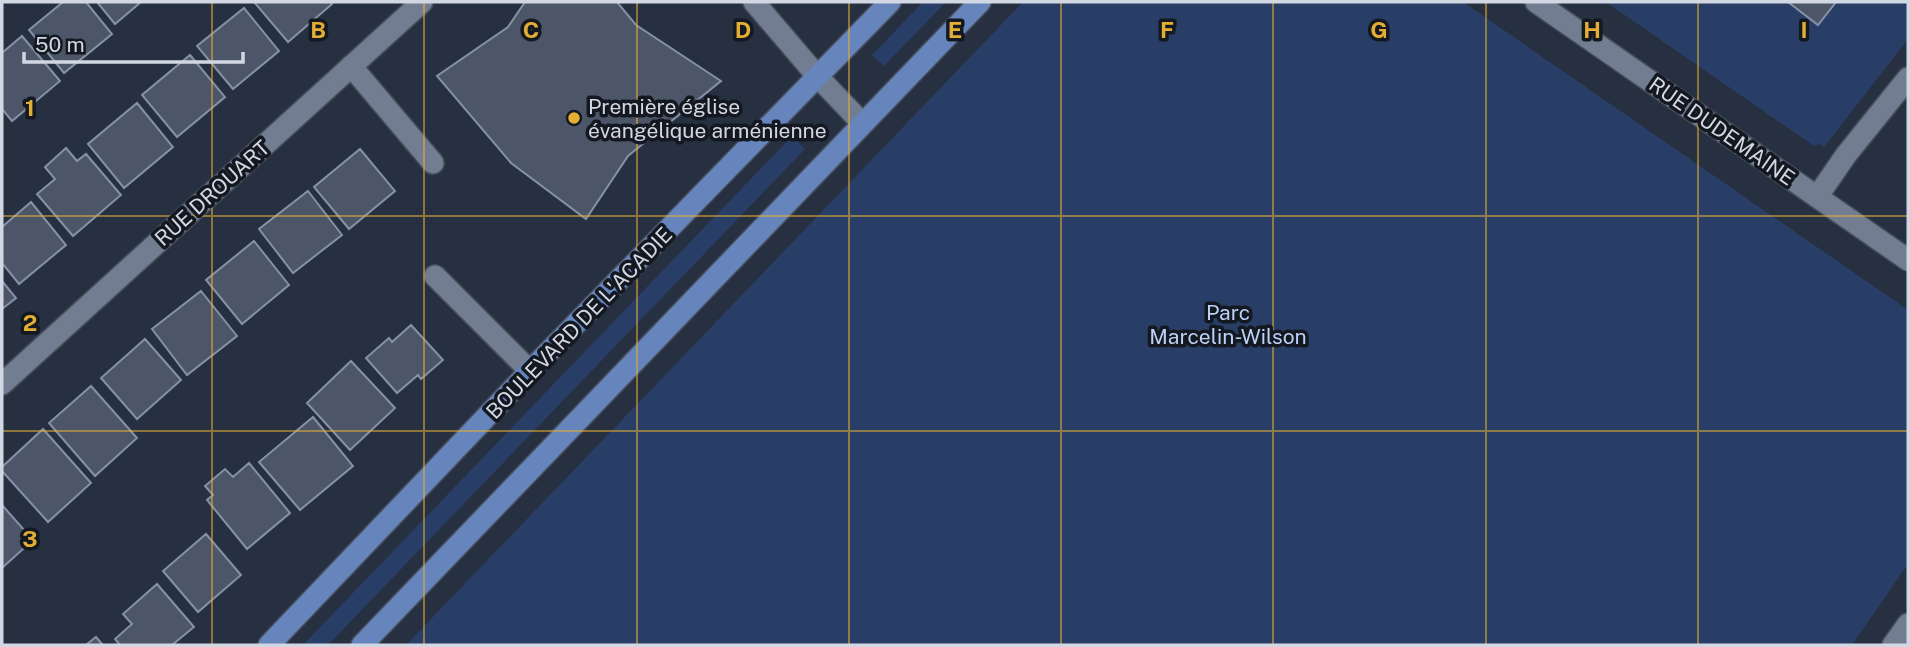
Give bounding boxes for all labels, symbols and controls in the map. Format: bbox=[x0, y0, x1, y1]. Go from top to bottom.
text: B bbox=[310, 16, 326, 43]
text: C bbox=[523, 16, 539, 43]
text: D bbox=[735, 16, 751, 43]
text: E bbox=[948, 16, 962, 43]
text: F bbox=[1160, 16, 1174, 43]
text: G bbox=[1370, 16, 1388, 43]
text: H bbox=[1583, 16, 1601, 43]
text: I bbox=[1800, 16, 1808, 43]
scale bar bbox=[24, 21, 243, 65]
text: 50 m bbox=[35, 32, 85, 57]
street label: RUE DUDEMAINE bbox=[1644, 71, 1800, 191]
text: 1 bbox=[25, 94, 35, 121]
place label: Première église évangélique arménienne bbox=[588, 94, 827, 143]
marker: Première église évangélique arménienne bbox=[566, 110, 582, 126]
street label: RUE DROUART bbox=[150, 135, 274, 251]
street label: BOULEVARD DE L'ACADIE bbox=[481, 222, 677, 424]
park label: Parc Marcelin-Wilson bbox=[1149, 300, 1307, 349]
text: 2 bbox=[23, 309, 37, 336]
text: 3 bbox=[22, 525, 38, 552]

